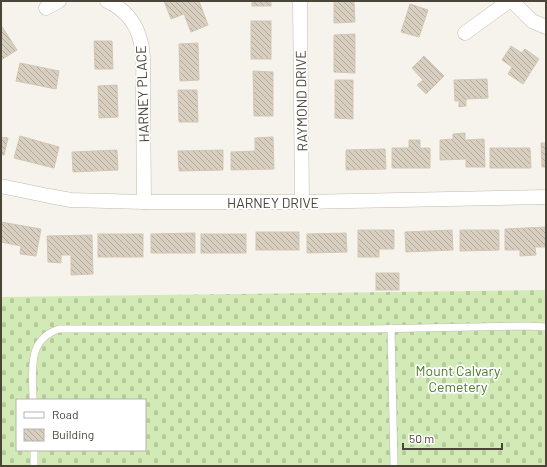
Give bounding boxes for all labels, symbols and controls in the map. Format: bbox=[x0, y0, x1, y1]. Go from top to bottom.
street label: HARNEY PLACE bbox=[132, 45, 152, 143]
street label: RAYMOND DRIVE bbox=[292, 50, 310, 152]
street label: HARNEY DRIVE bbox=[227, 194, 319, 211]
park label: Mount Calvary Cemetery bbox=[416, 362, 501, 395]
legend bbox=[16, 399, 146, 451]
text: Road bbox=[52, 407, 79, 421]
scale bar bbox=[403, 425, 502, 451]
text: Building bbox=[52, 427, 94, 441]
text: 50 m bbox=[409, 431, 434, 445]

